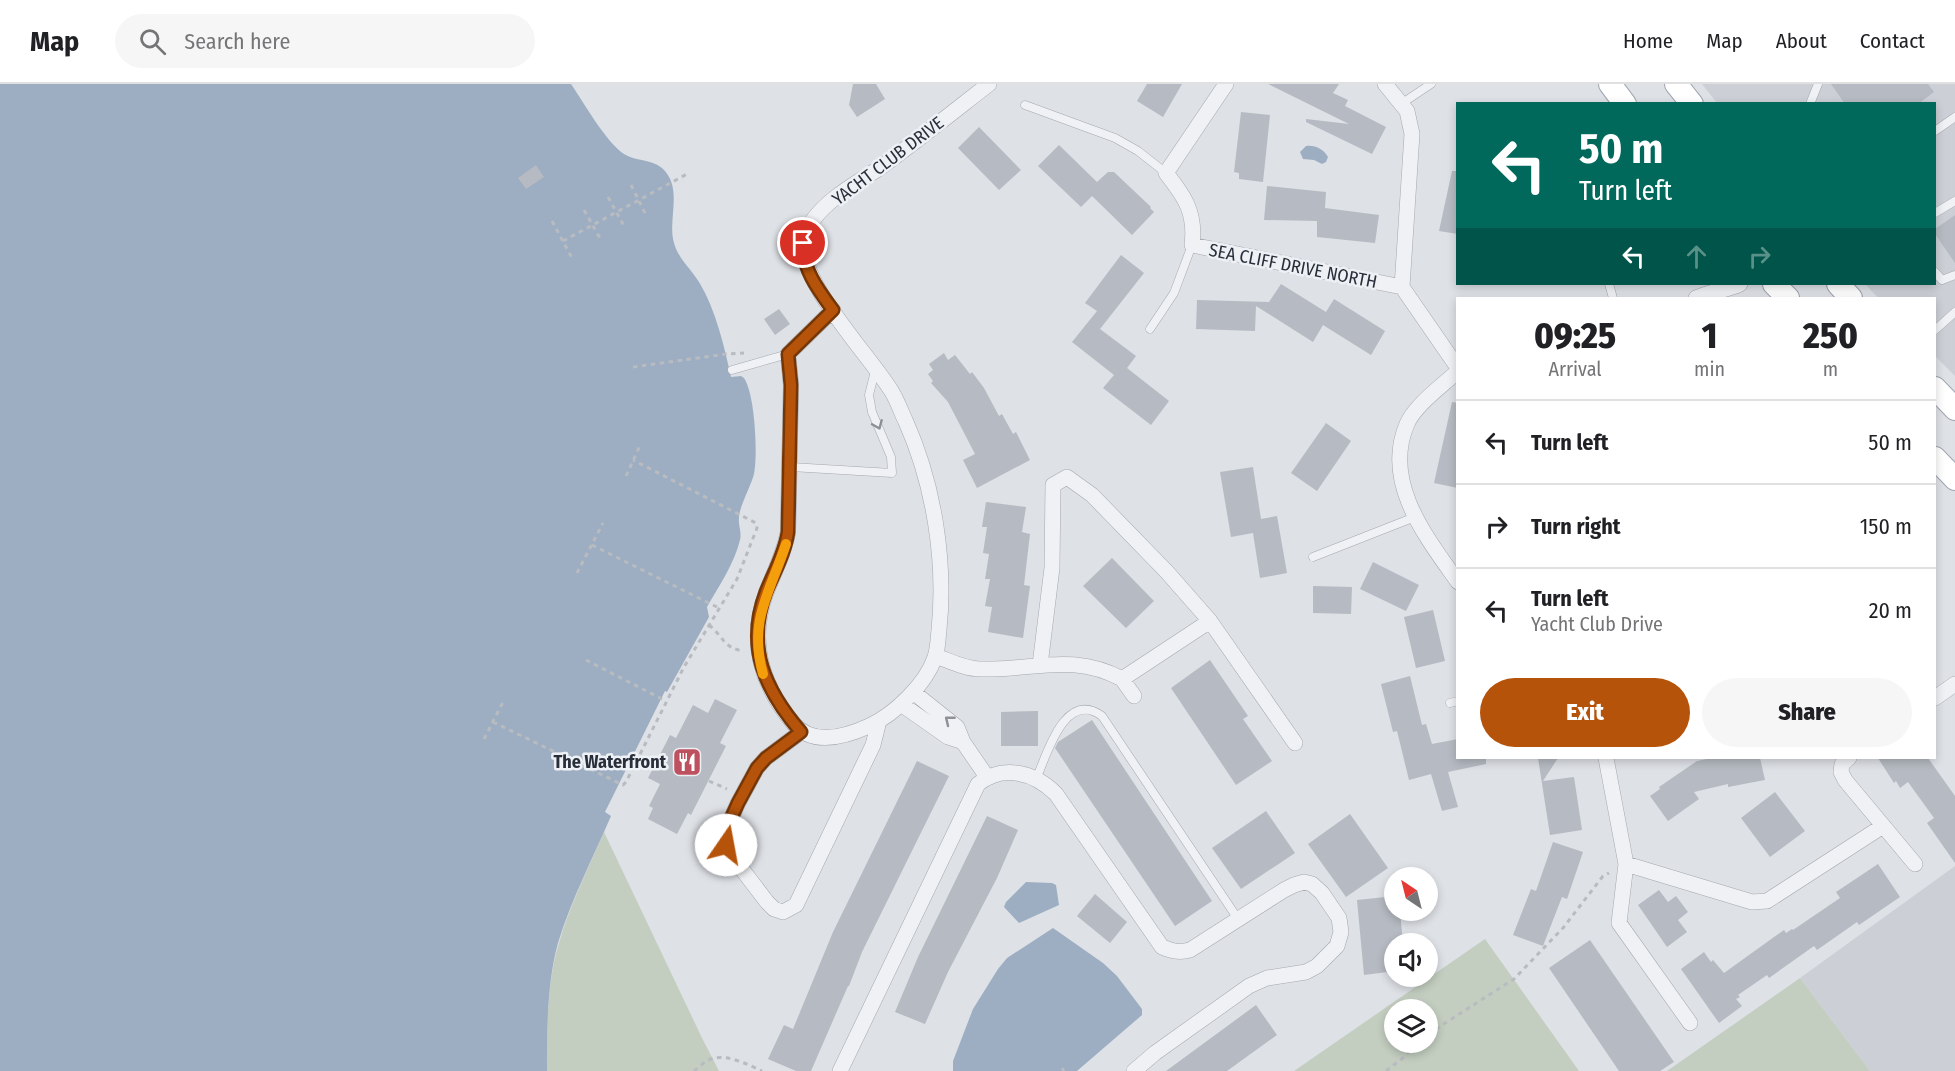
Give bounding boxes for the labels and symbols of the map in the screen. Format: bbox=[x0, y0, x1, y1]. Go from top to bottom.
street label: YACHT CLUB DRIVE bbox=[828, 112, 948, 210]
pin bbox=[777, 217, 828, 268]
street label: SEA CLIFF DRIVE NORTH bbox=[1207, 239, 1379, 293]
one-way arrow bbox=[871, 419, 883, 430]
one-way arrow bbox=[945, 717, 956, 728]
restaurant icon: The Waterfront bbox=[671, 746, 703, 778]
place label: The Waterfront bbox=[553, 751, 667, 773]
position arrow bbox=[694, 813, 758, 877]
north arrow bbox=[1384, 867, 1438, 921]

